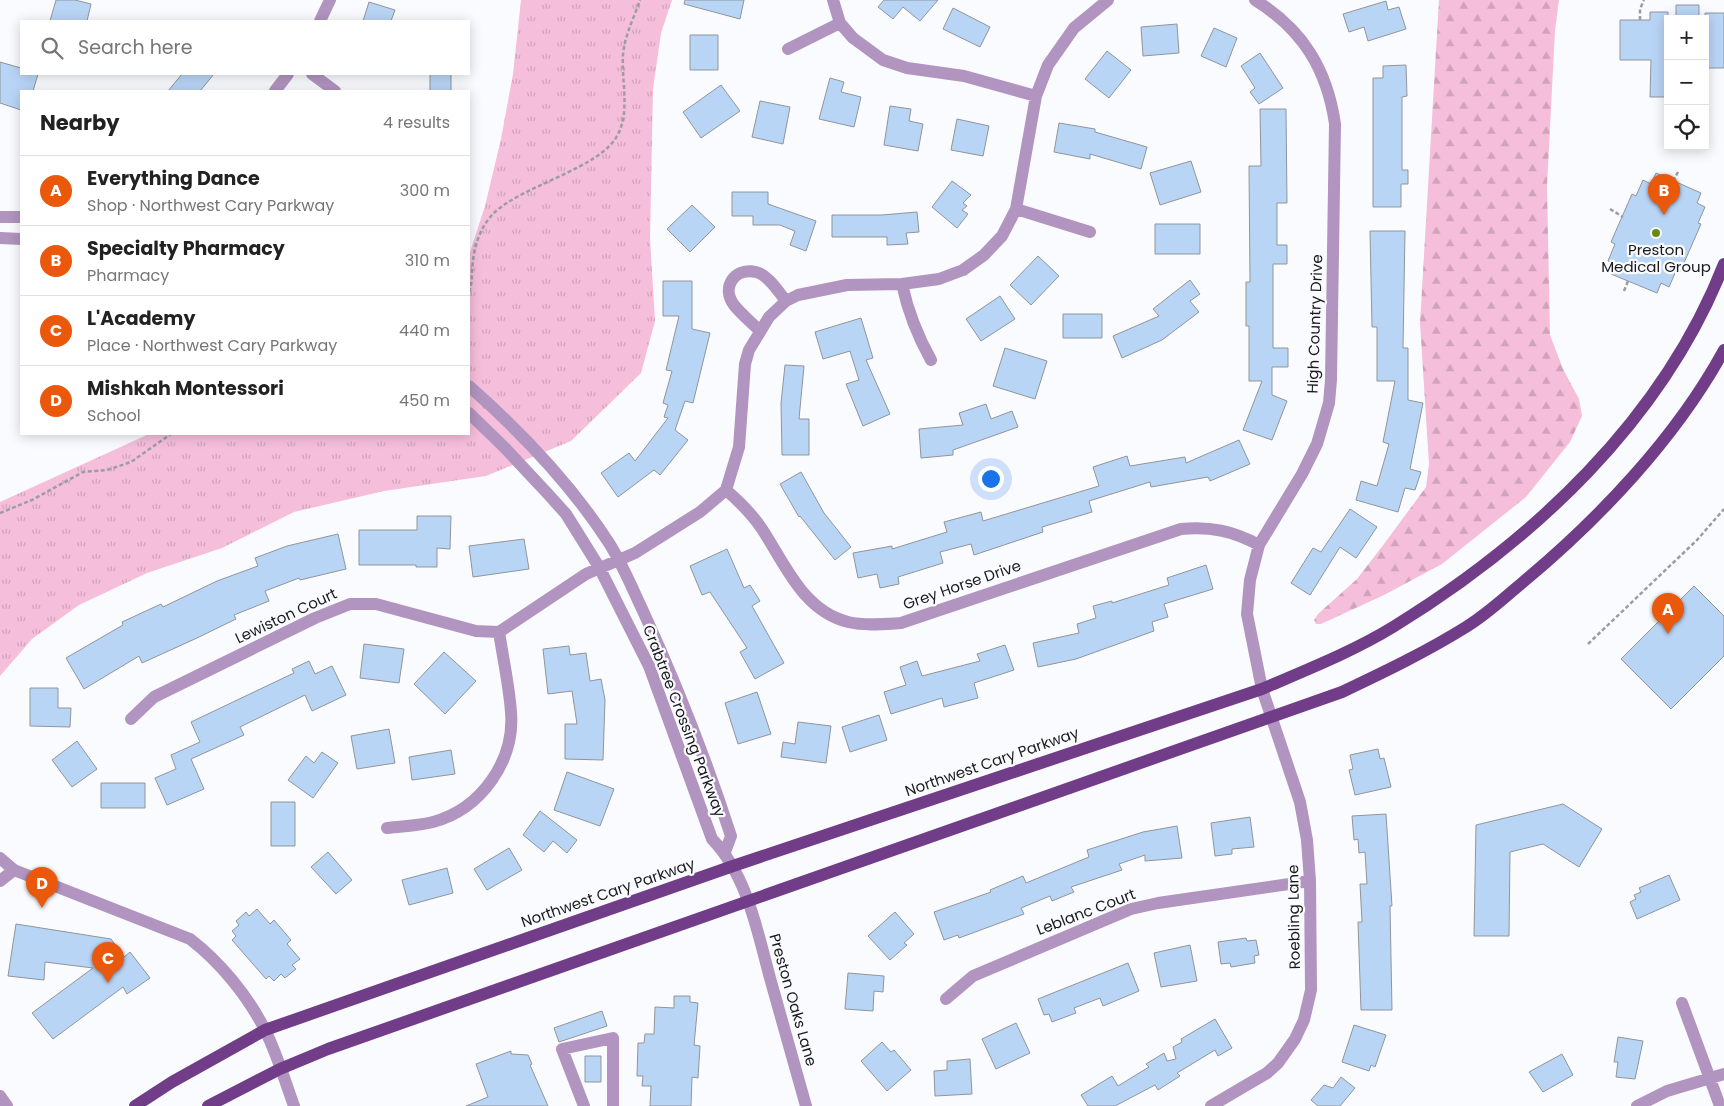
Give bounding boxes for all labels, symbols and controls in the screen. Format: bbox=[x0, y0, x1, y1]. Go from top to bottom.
map controls bbox=[1664, 15, 1709, 150]
button: + bbox=[1664, 15, 1709, 60]
search box bbox=[20, 20, 470, 75]
icon: search bbox=[38, 34, 66, 62]
text: Search here bbox=[78, 34, 192, 61]
button: − bbox=[1664, 60, 1709, 105]
button: locate bbox=[1664, 105, 1709, 150]
text: Nearby bbox=[40, 108, 120, 137]
text: 4 results bbox=[383, 111, 450, 134]
text: Everything Dance bbox=[87, 165, 260, 192]
pin: B bbox=[1648, 174, 1680, 215]
text: A bbox=[50, 179, 62, 202]
text: 300 m bbox=[400, 179, 450, 202]
text: Shop · Northwest Cary Parkway bbox=[87, 194, 334, 217]
marker: Preston Medical Group bbox=[1650, 227, 1662, 239]
text: Specialty Pharmacy bbox=[87, 235, 285, 262]
place label: Preston Medical Group bbox=[1601, 239, 1711, 277]
text: B bbox=[51, 249, 61, 272]
text: 310 m bbox=[405, 249, 450, 272]
street label: High Country Drive bbox=[1302, 254, 1327, 394]
text: Pharmacy bbox=[87, 264, 169, 287]
text: L'Academy bbox=[87, 305, 195, 332]
text: C bbox=[50, 319, 62, 342]
text: 440 m bbox=[399, 319, 450, 342]
text: Place · Northwest Cary Parkway bbox=[87, 334, 337, 357]
text: Mishkah Montessori bbox=[87, 375, 284, 402]
text: D bbox=[50, 389, 62, 412]
text: 450 m bbox=[399, 389, 450, 412]
text: School bbox=[87, 404, 141, 427]
your location bbox=[978, 466, 1004, 492]
street label: Grey Horse Drive bbox=[900, 555, 1024, 615]
street label: Lewiston Court bbox=[231, 583, 340, 648]
pin: A bbox=[1652, 593, 1684, 634]
street label: Crabtree Crossing Parkway bbox=[638, 622, 731, 820]
street label: Northwest Cary Parkway bbox=[902, 722, 1082, 801]
street label: Northwest Cary Parkway bbox=[518, 853, 698, 932]
street label: Roebling Lane bbox=[1282, 864, 1305, 970]
pin: D bbox=[26, 867, 58, 908]
street label: Leblanc Court bbox=[1033, 883, 1138, 940]
street label: Preston Oaks Lane bbox=[764, 931, 822, 1069]
pin: C bbox=[92, 942, 124, 983]

